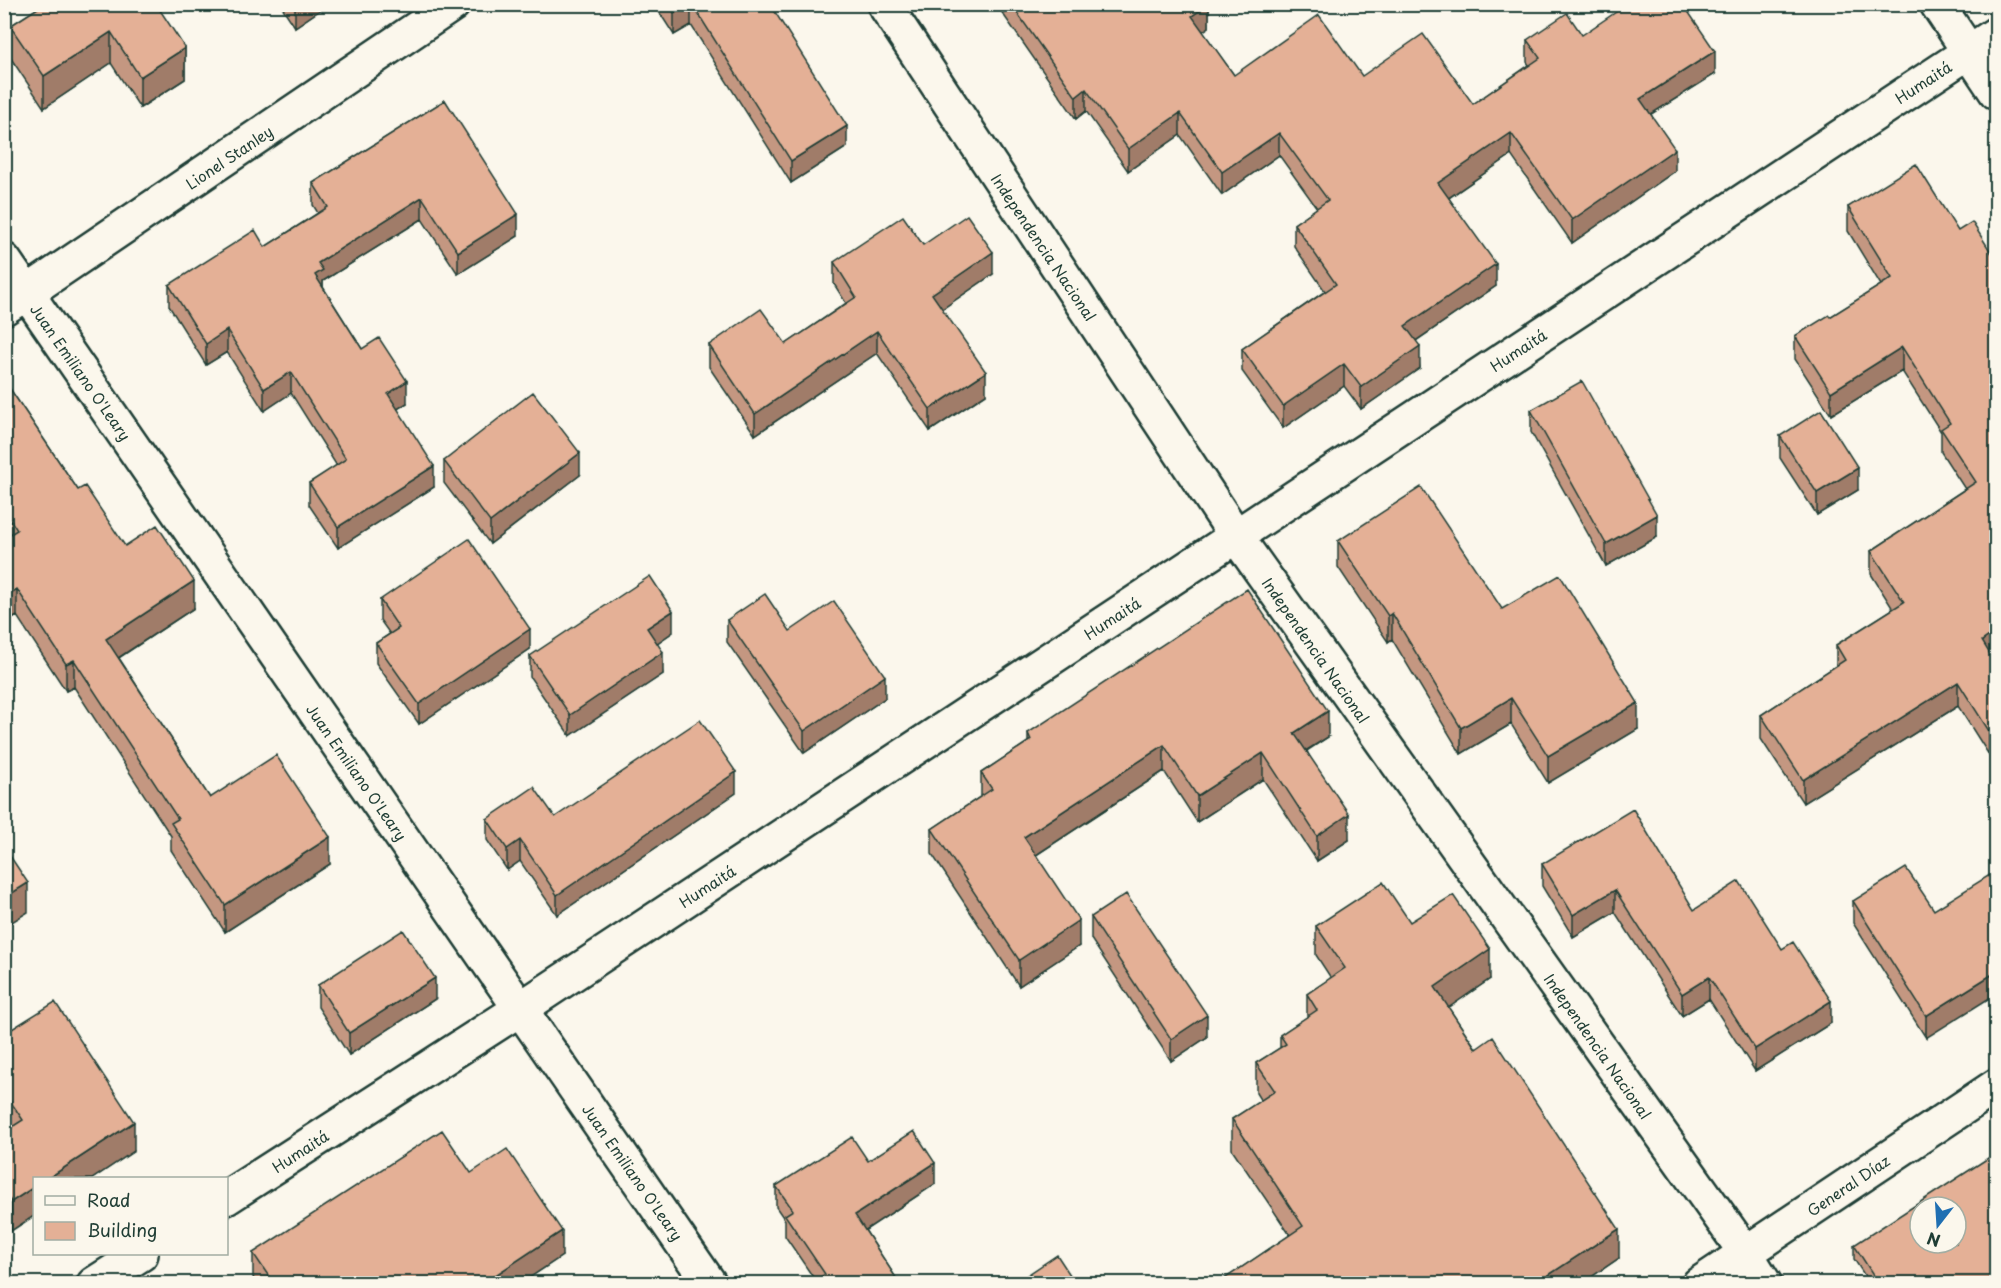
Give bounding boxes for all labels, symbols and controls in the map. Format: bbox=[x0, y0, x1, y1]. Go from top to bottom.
street label: Humaitá bbox=[1890, 55, 1956, 109]
street label: Lionel Stanley bbox=[181, 119, 277, 195]
street label: Independencia Nacional bbox=[986, 169, 1102, 325]
street label: Juan Emiliano O'Leary bbox=[25, 299, 137, 445]
street label: Humaitá bbox=[1485, 323, 1551, 377]
street label: Independencia Nacional bbox=[1257, 572, 1375, 728]
street label: Humaitá bbox=[1079, 591, 1145, 645]
street label: Juan Emiliano O'Leary bbox=[301, 699, 413, 845]
street label: Humaitá bbox=[674, 859, 740, 913]
street label: Independencia Nacional bbox=[1539, 968, 1657, 1124]
street label: Juan Emiliano O'Leary bbox=[577, 1099, 689, 1245]
street label: Humaitá bbox=[267, 1124, 333, 1178]
street label: General Díaz bbox=[1802, 1149, 1894, 1221]
legend bbox=[33, 1177, 228, 1255]
text: Road bbox=[87, 1186, 131, 1213]
north arrow bbox=[1908, 1195, 1968, 1255]
text: Building bbox=[87, 1216, 157, 1243]
text: N bbox=[1924, 1227, 1943, 1254]

